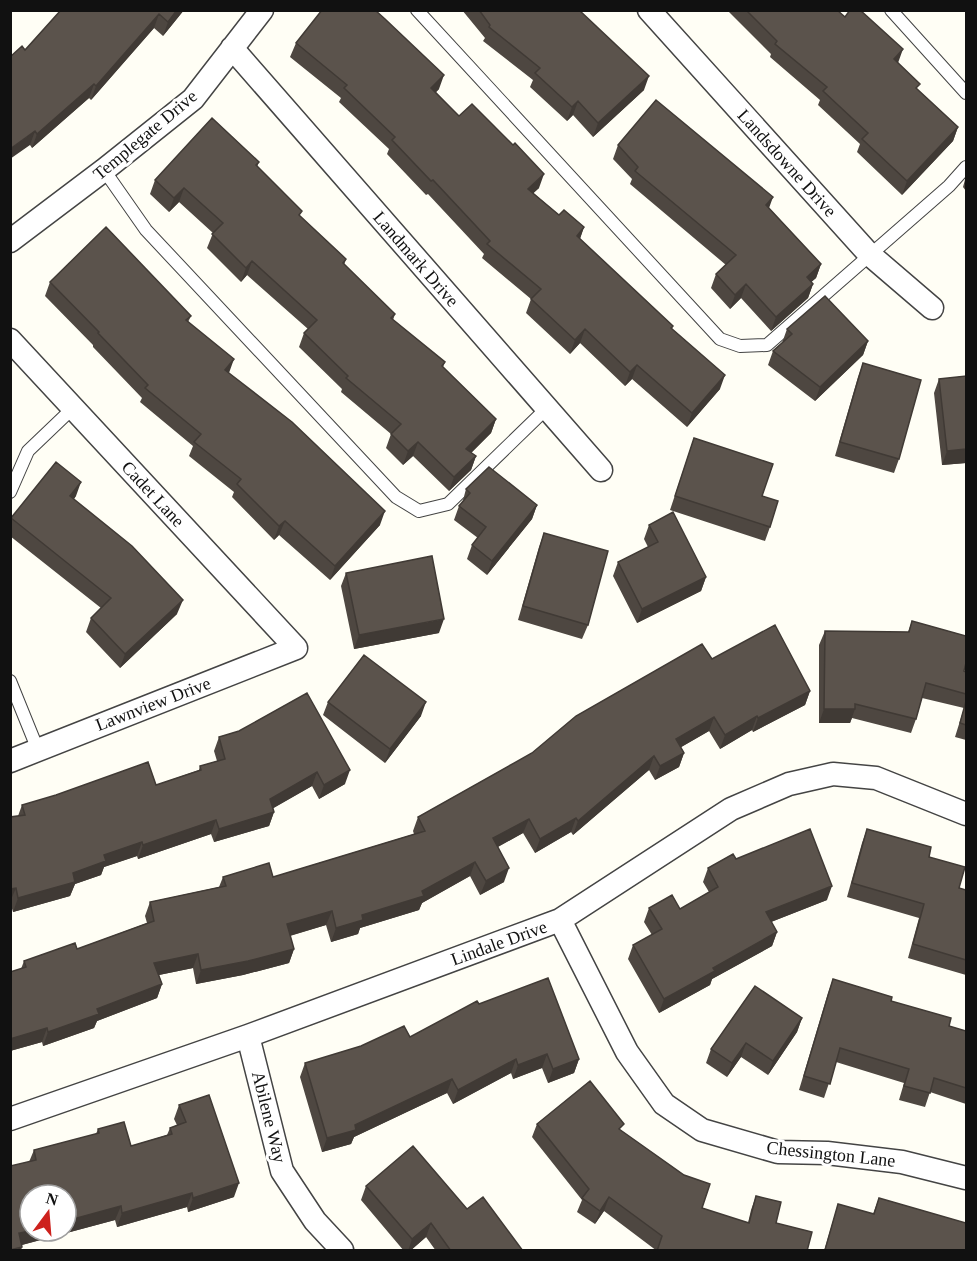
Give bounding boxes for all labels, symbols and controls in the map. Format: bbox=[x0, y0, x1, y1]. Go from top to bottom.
street label: Templegate Drive bbox=[89, 86, 201, 184]
street label: Landsdowne Drive bbox=[734, 105, 840, 221]
street label: Landmark Drive bbox=[369, 207, 463, 311]
street label: Cadet Lane bbox=[118, 457, 188, 531]
street label: Lawnview Drive bbox=[93, 673, 213, 735]
street label: Lindale Drive bbox=[448, 916, 550, 970]
street label: Abilene Way bbox=[248, 1069, 290, 1165]
street label: Chessington Lane bbox=[766, 1137, 896, 1171]
north arrow bbox=[18, 1183, 78, 1243]
text: N bbox=[44, 1189, 60, 1209]

